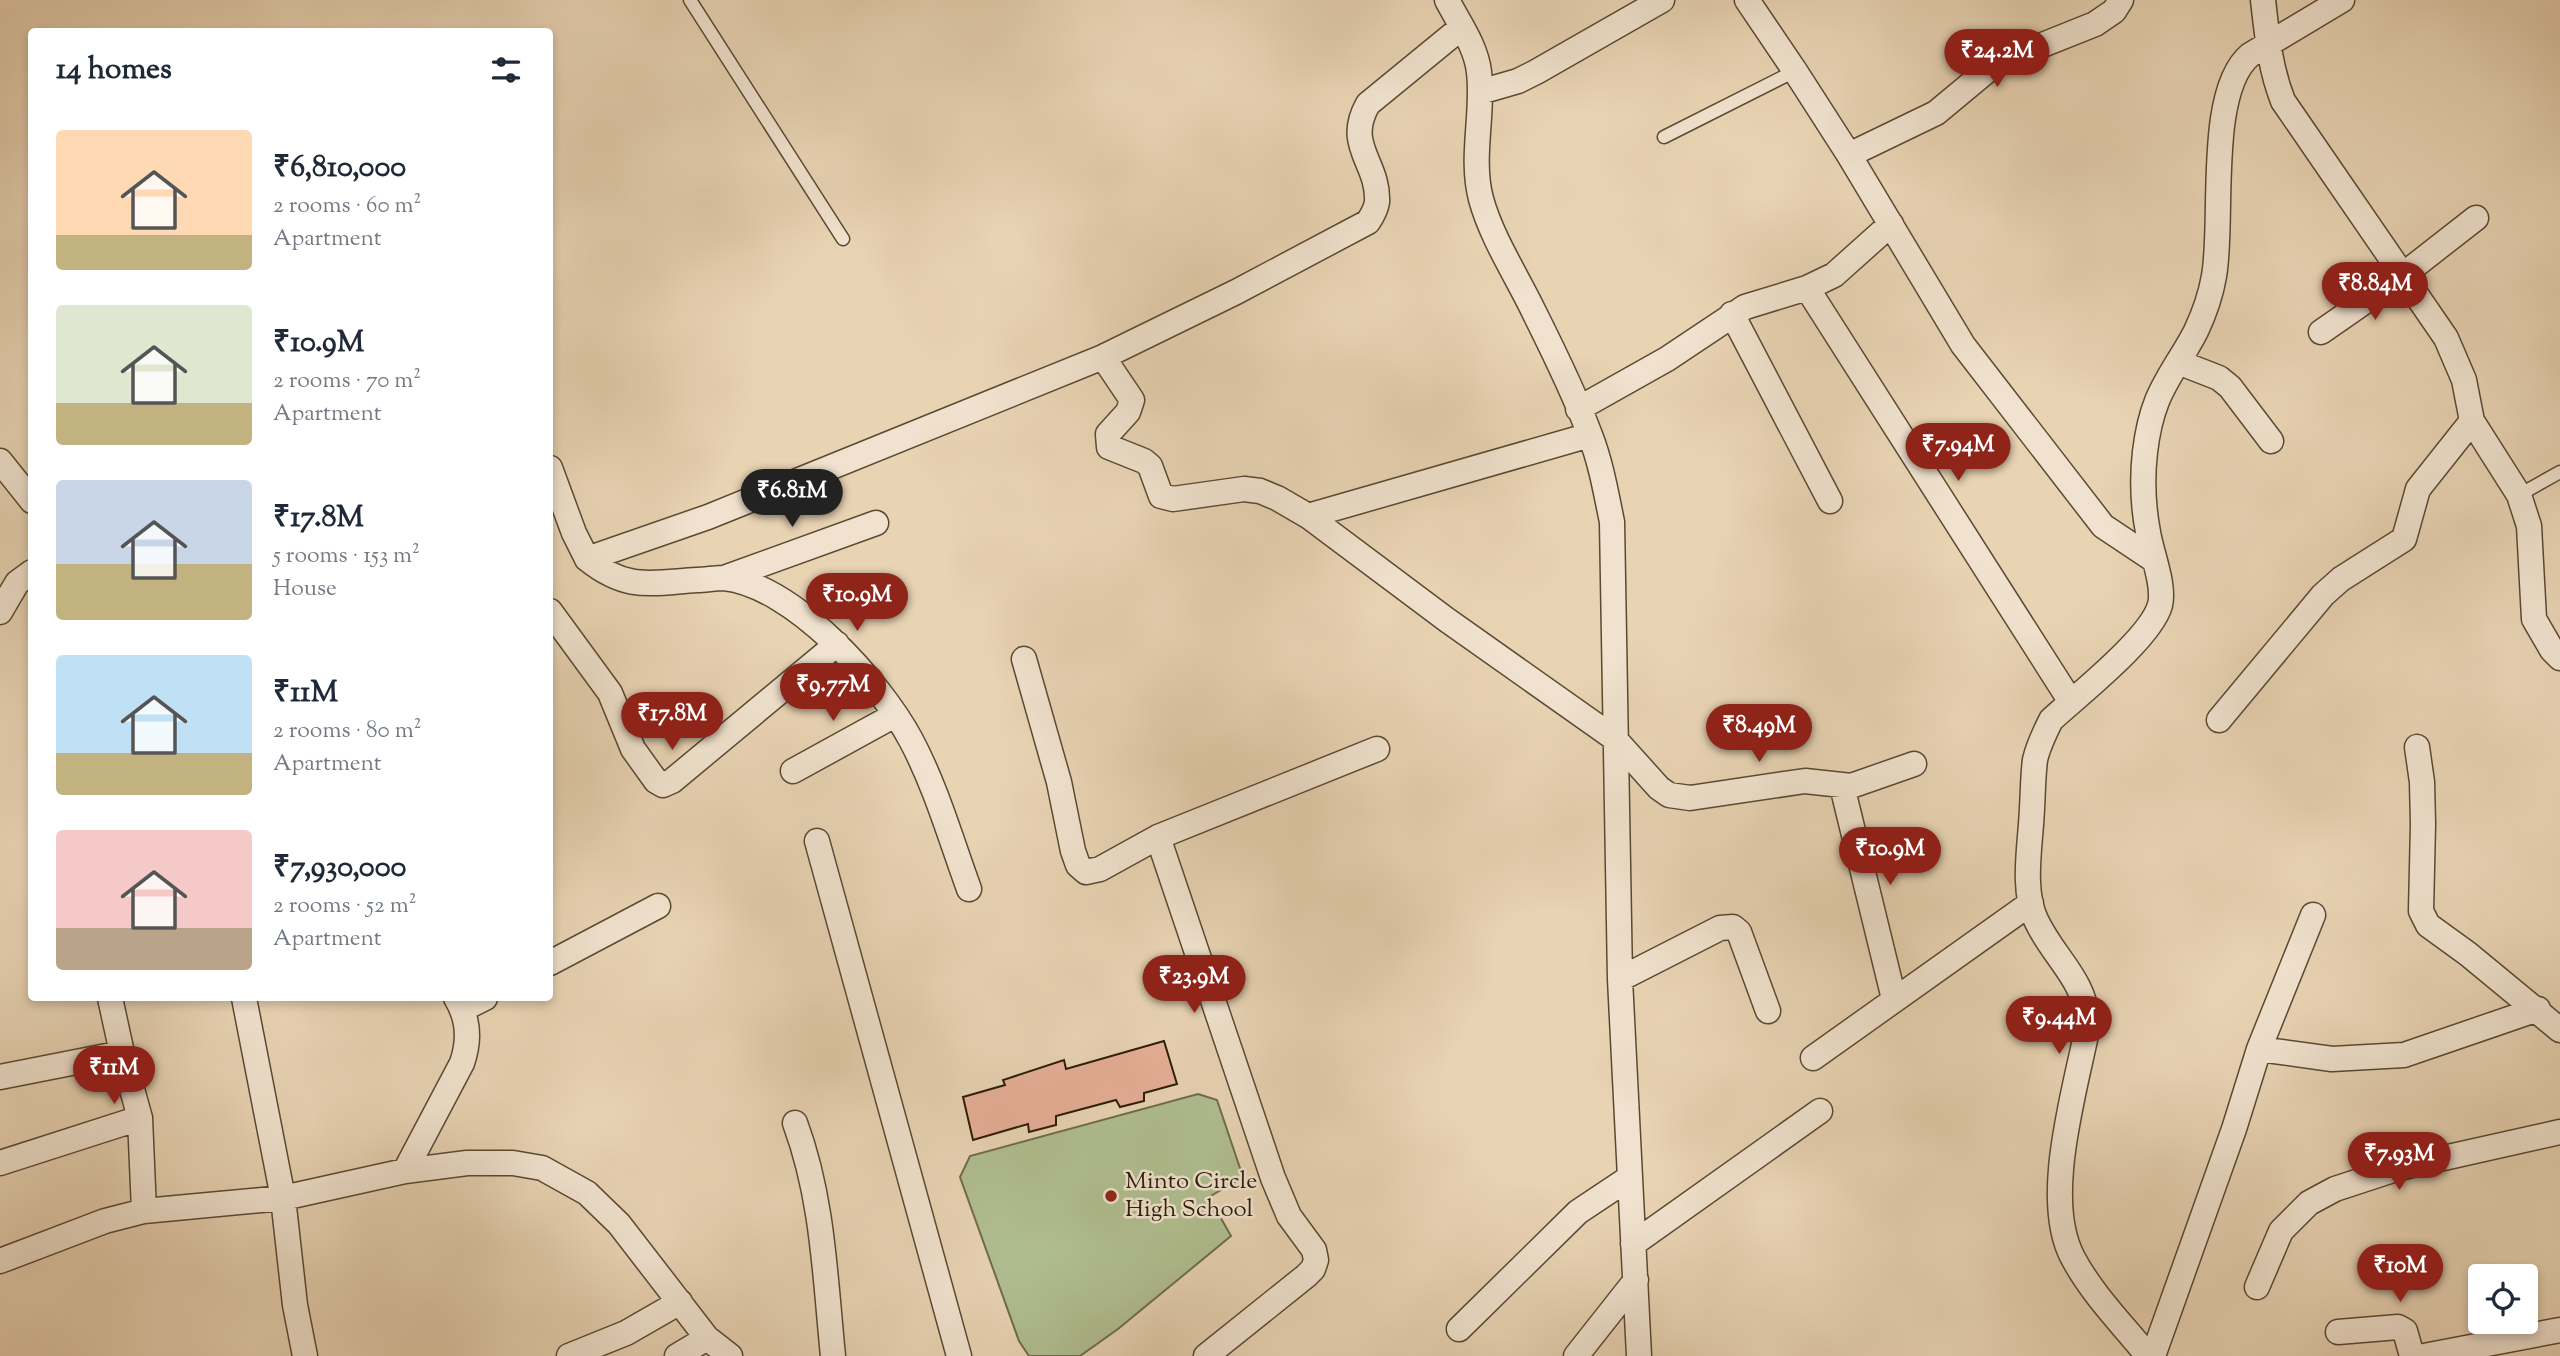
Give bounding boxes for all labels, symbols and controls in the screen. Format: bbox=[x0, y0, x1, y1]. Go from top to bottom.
pin: ₹24.2M bbox=[1940, 29, 2054, 89]
text: ₹24.2M bbox=[1960, 35, 2034, 68]
text: 14 homes bbox=[56, 49, 172, 92]
icon: filters bbox=[487, 51, 525, 89]
text: ₹6,810,000 bbox=[273, 147, 406, 190]
icon: home bbox=[112, 158, 196, 242]
text: 2 rooms · 60 m² bbox=[273, 190, 421, 223]
text: Apartment bbox=[273, 223, 382, 256]
pin: ₹8.84M bbox=[2318, 262, 2432, 322]
text: ₹8.84M bbox=[2338, 268, 2412, 301]
text: ₹10.9M bbox=[273, 322, 364, 365]
icon: home bbox=[112, 333, 196, 417]
text: 2 rooms · 70 m² bbox=[273, 365, 421, 398]
text: Apartment bbox=[273, 398, 382, 431]
pin: ₹7.94M bbox=[1901, 424, 2015, 483]
text: ₹7.94M bbox=[1922, 429, 1994, 462]
pin: ₹6.81M bbox=[735, 470, 849, 529]
text: ₹6.81M bbox=[757, 475, 827, 508]
text: ₹17.8M bbox=[273, 497, 364, 540]
icon: home bbox=[112, 508, 196, 592]
text: 5 rooms · 153 m² bbox=[273, 540, 420, 573]
text: House bbox=[273, 573, 337, 606]
pin: ₹10.9M bbox=[800, 574, 914, 633]
text: ₹10.9M bbox=[822, 579, 892, 612]
pin: ₹9.77M bbox=[776, 664, 890, 723]
text: ₹9.77M bbox=[796, 669, 870, 702]
text: ₹11M bbox=[273, 672, 338, 715]
icon: home bbox=[112, 683, 196, 767]
pin: ₹17.8M bbox=[615, 692, 729, 752]
text: ₹17.8M bbox=[637, 698, 707, 731]
pin: ₹8.49M bbox=[1702, 704, 1816, 764]
text: ₹8.49M bbox=[1722, 710, 1796, 743]
text: 2 rooms · 80 m² bbox=[273, 715, 421, 748]
text: Apartment bbox=[273, 748, 382, 781]
pin: ₹10.9M bbox=[1833, 828, 1947, 887]
text: ₹10.9M bbox=[1855, 833, 1925, 866]
text: ₹7,930,000 bbox=[273, 847, 406, 890]
icon: home bbox=[112, 858, 196, 942]
text: 2 rooms · 52 m² bbox=[273, 890, 416, 923]
text: Apartment bbox=[273, 923, 382, 956]
pin: ₹23.9M bbox=[1137, 956, 1251, 1015]
text: ₹23.9M bbox=[1159, 961, 1229, 994]
pin: ₹9.44M bbox=[2002, 996, 2116, 1056]
text: ₹9.44M bbox=[2022, 1002, 2096, 1035]
pin: ₹11M bbox=[73, 1046, 155, 1106]
text: ₹11M bbox=[89, 1052, 139, 1085]
pin: ₹7.93M bbox=[2342, 1132, 2456, 1192]
text: ₹7.93M bbox=[2364, 1138, 2434, 1171]
place label: Minto Circle High School bbox=[1125, 1165, 1257, 1227]
marker: Minto Circle High School bbox=[1103, 1188, 1119, 1204]
pin: ₹10M bbox=[2359, 1244, 2441, 1304]
text: ₹10M bbox=[2373, 1250, 2427, 1283]
map controls bbox=[2468, 1264, 2538, 1334]
button: locate bbox=[2468, 1264, 2538, 1334]

